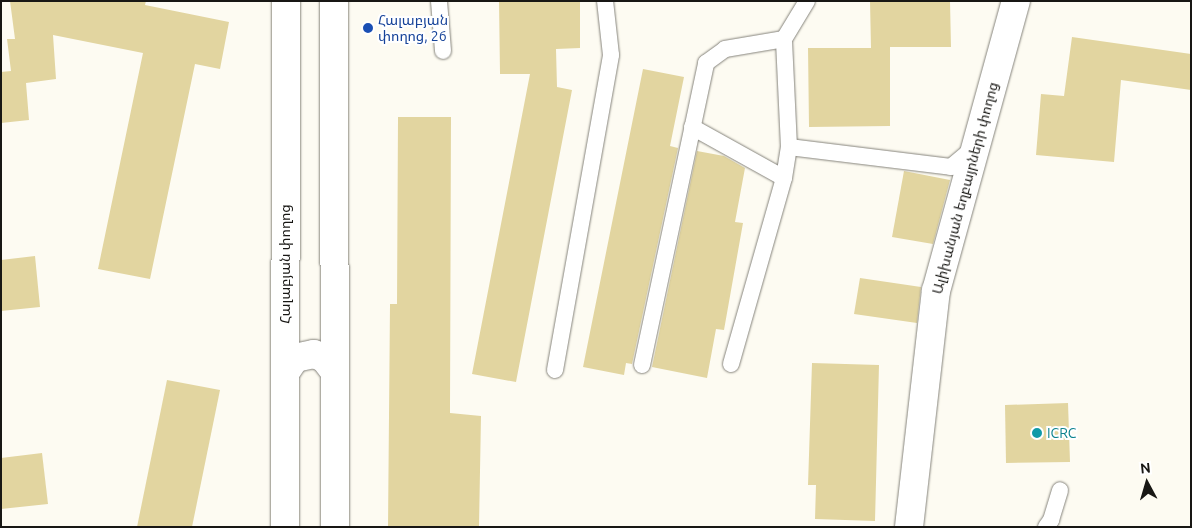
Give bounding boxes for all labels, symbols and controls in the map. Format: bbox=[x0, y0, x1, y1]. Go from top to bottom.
place label: Հալաբյան փողոց, 26 bbox=[378, 12, 448, 44]
marker: Հալաբյան փողոց, 26 bbox=[362, 22, 374, 34]
street label: Ալիխանյան եղբայրների փողոց bbox=[929, 80, 1001, 296]
street label: Հալաբյան փողոց bbox=[277, 204, 293, 324]
place label: ICRC bbox=[1047, 425, 1076, 441]
marker: ICRC bbox=[1031, 427, 1043, 439]
north arrow bbox=[1122, 458, 1172, 508]
text: N bbox=[1139, 460, 1151, 477]

